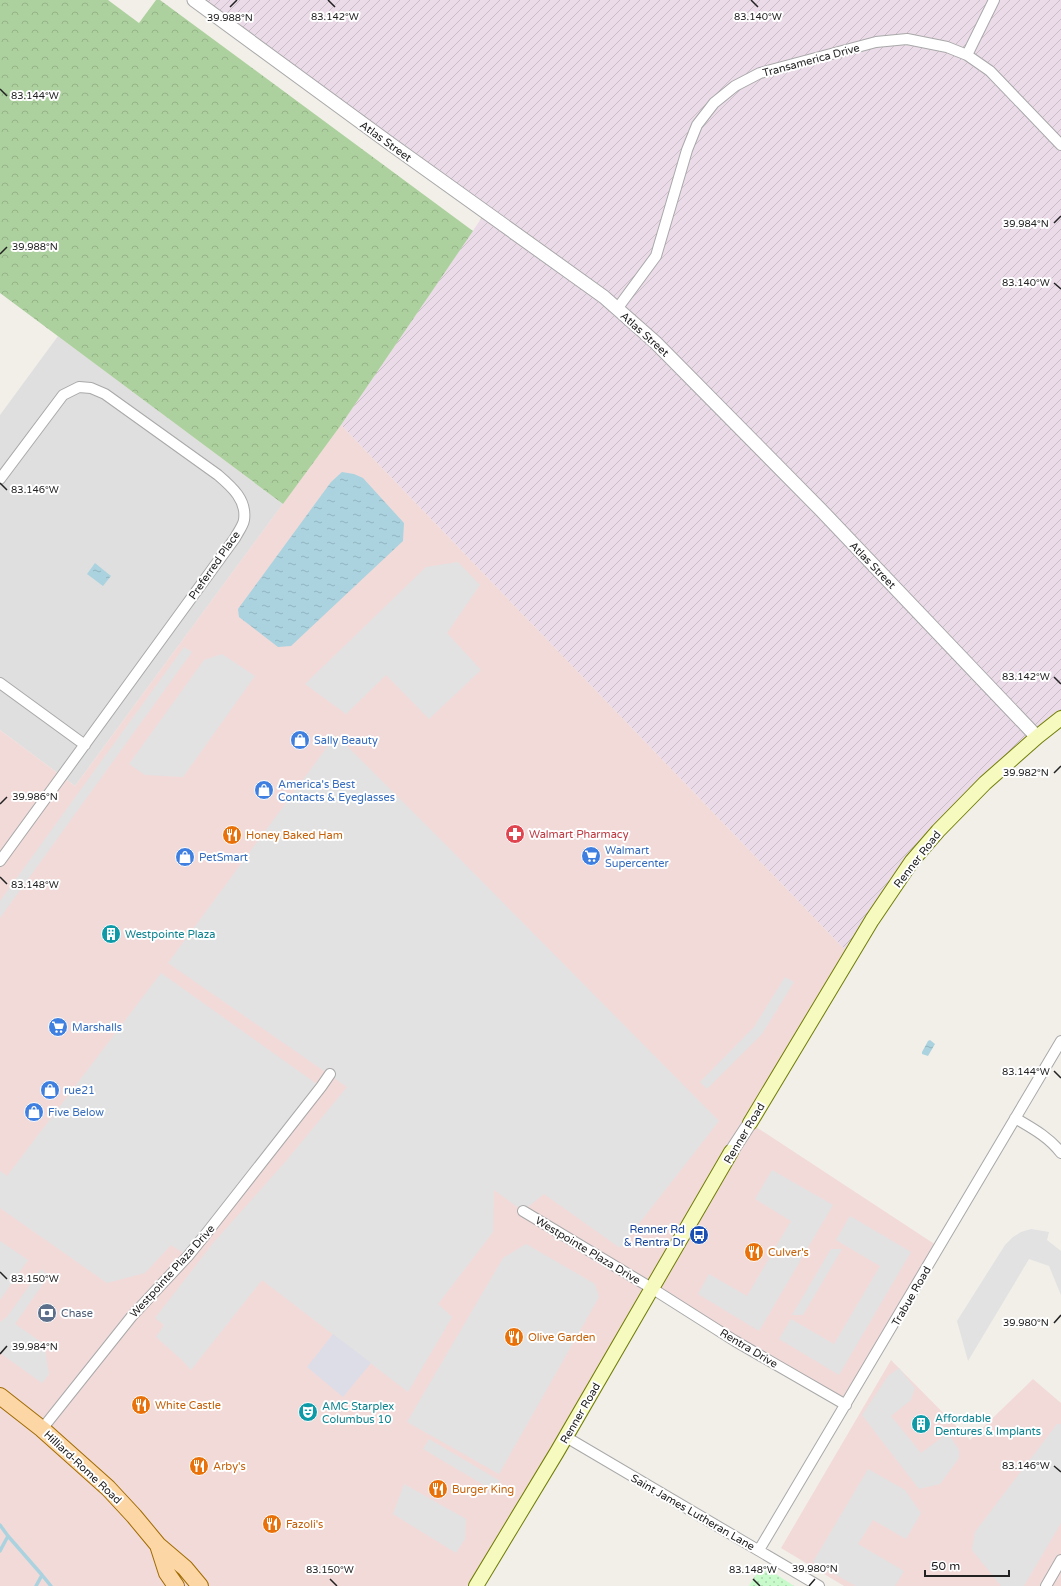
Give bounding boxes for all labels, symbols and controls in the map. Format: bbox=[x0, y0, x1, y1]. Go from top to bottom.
text: 83.142°W bbox=[311, 11, 359, 23]
text: 83.140°W bbox=[734, 11, 782, 23]
text: 39.988°N bbox=[207, 12, 253, 24]
street label: Transamerica Drive bbox=[761, 41, 861, 80]
text: 83.144°W bbox=[11, 90, 59, 102]
street label: Atlas Street bbox=[357, 118, 414, 164]
text: 39.984°N bbox=[1003, 218, 1049, 230]
text: 39.988°N bbox=[12, 241, 58, 253]
text: 83.140°W bbox=[1002, 277, 1050, 289]
street label: Atlas Street bbox=[618, 309, 672, 359]
text: 83.146°W bbox=[11, 484, 59, 496]
street label: Preferred Place bbox=[186, 529, 243, 602]
street label: Atlas Street bbox=[847, 539, 898, 592]
text: 83.142°W bbox=[1002, 671, 1050, 683]
shop icon: Sally Beauty bbox=[289, 729, 311, 751]
place label: Sally Beauty bbox=[314, 734, 378, 747]
text: 39.982°N bbox=[1003, 767, 1049, 779]
place label: America's Best Contacts & Eyeglasses bbox=[278, 778, 395, 804]
shop icon: America's Best Contacts & Eyeglasses bbox=[253, 779, 275, 801]
text: 39.986°N bbox=[12, 791, 58, 803]
pharmacy icon: Walmart Pharmacy bbox=[504, 823, 526, 845]
restaurant icon: Honey Baked Ham bbox=[221, 824, 243, 846]
place label: Walmart Pharmacy bbox=[529, 828, 629, 841]
street label: Renner Road bbox=[891, 828, 944, 890]
place label: Honey Baked Ham bbox=[246, 829, 343, 842]
place label: Walmart Supercenter bbox=[605, 844, 670, 870]
supermarket icon: Walmart Supercenter bbox=[580, 845, 602, 867]
shop icon: PetSmart bbox=[174, 846, 196, 868]
place label: PetSmart bbox=[199, 851, 248, 864]
text: 83.148°W bbox=[11, 879, 59, 891]
building icon: Westpointe Plaza bbox=[100, 923, 122, 945]
place label: Westpointe Plaza bbox=[125, 928, 215, 941]
supermarket icon: Marshalls bbox=[47, 1016, 69, 1038]
place label: Marshalls bbox=[72, 1021, 122, 1034]
text: 83.144°W bbox=[1002, 1066, 1050, 1078]
shop icon: rue21 bbox=[39, 1079, 61, 1101]
place label: rue21 bbox=[64, 1084, 95, 1097]
shop icon: Five Below bbox=[23, 1101, 45, 1123]
street label: Renner Road bbox=[721, 1101, 768, 1166]
place label: Five Below bbox=[48, 1106, 104, 1119]
street label: Westpointe Plaza Drive bbox=[533, 1214, 643, 1287]
street label: Westpointe Plaza Drive bbox=[127, 1222, 217, 1320]
place label: Renner Rd & Rentra Dr bbox=[624, 1223, 686, 1249]
bus stop icon: Renner Rd & Rentra Dr bbox=[688, 1224, 710, 1246]
restaurant icon: Culver's bbox=[743, 1241, 765, 1263]
place label: Culver's bbox=[768, 1246, 809, 1259]
street label: Trabue Road bbox=[889, 1264, 934, 1328]
text: 83.150°W bbox=[11, 1273, 59, 1285]
bank icon: Chase bbox=[36, 1302, 58, 1324]
place label: Chase bbox=[61, 1307, 93, 1320]
text: 39.980°N bbox=[1003, 1317, 1049, 1329]
restaurant icon: Olive Garden bbox=[503, 1326, 525, 1348]
street label: Rentra Drive bbox=[717, 1326, 780, 1371]
place label: Olive Garden bbox=[528, 1331, 596, 1344]
text: 39.984°N bbox=[12, 1341, 58, 1353]
street label: Renner Road bbox=[558, 1380, 603, 1446]
restaurant icon: White Castle bbox=[130, 1394, 152, 1416]
place label: White Castle bbox=[155, 1399, 221, 1412]
place label: AMC Starplex Columbus 10 bbox=[322, 1400, 394, 1426]
theatre icon: AMC Starplex Columbus 10 bbox=[297, 1401, 319, 1423]
place label: Affordable Dentures & Implants bbox=[935, 1412, 1041, 1438]
building icon: Affordable Dentures & Implants bbox=[910, 1413, 932, 1435]
street label: Hilliard-Rome Road bbox=[41, 1428, 124, 1507]
restaurant icon: Arby's bbox=[188, 1455, 210, 1477]
place label: Arby's bbox=[213, 1460, 246, 1473]
text: 83.146°W bbox=[1002, 1460, 1050, 1472]
street label: Saint James Lutheran Lane bbox=[629, 1472, 757, 1553]
restaurant icon: Burger King bbox=[427, 1478, 449, 1500]
place label: Burger King bbox=[452, 1483, 514, 1496]
restaurant icon: Fazoli's bbox=[261, 1513, 283, 1535]
place label: Fazoli's bbox=[286, 1518, 323, 1531]
scale bar bbox=[925, 1552, 1009, 1578]
text: 50 m bbox=[931, 1559, 960, 1573]
text: 39.980°N bbox=[792, 1563, 838, 1575]
text: 83.150°W bbox=[306, 1564, 354, 1576]
text: 83.148°W bbox=[729, 1564, 777, 1576]

